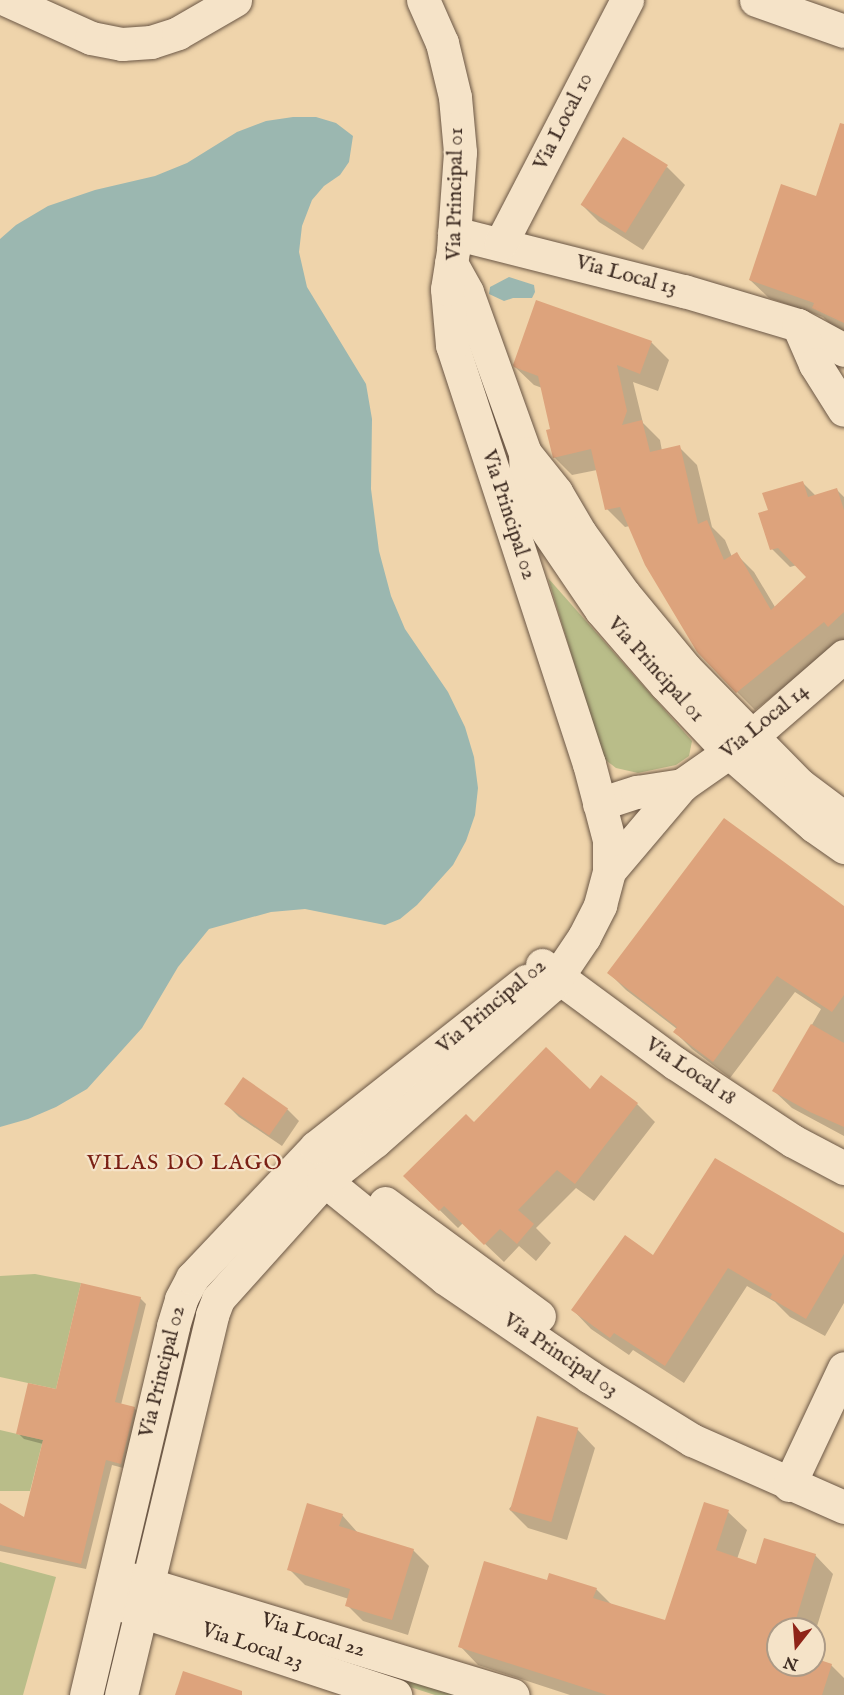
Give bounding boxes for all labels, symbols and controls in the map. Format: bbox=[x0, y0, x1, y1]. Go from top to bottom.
street label: Via Local 10 bbox=[529, 69, 599, 175]
street label: Via Principal 01 bbox=[442, 127, 470, 261]
street label: Via Local 13 bbox=[573, 250, 679, 302]
street label: Via Principal 02 bbox=[475, 447, 541, 583]
street label: Via Principal 01 bbox=[601, 612, 709, 728]
street label: Via Local 14 bbox=[716, 679, 814, 765]
street label: Via Principal 02 bbox=[432, 954, 552, 1060]
street label: Via Local 18 bbox=[640, 1032, 740, 1112]
district label: VILAS DO LAGO bbox=[87, 1151, 283, 1177]
street label: Via Principal 02 bbox=[134, 1303, 192, 1441]
street label: Via Principal 03 bbox=[498, 1308, 622, 1404]
street label: Via Local 22 bbox=[258, 1608, 368, 1664]
north arrow bbox=[766, 1617, 826, 1677]
street label: Via Local 23 bbox=[198, 1618, 306, 1676]
text: N bbox=[782, 1651, 801, 1674]

